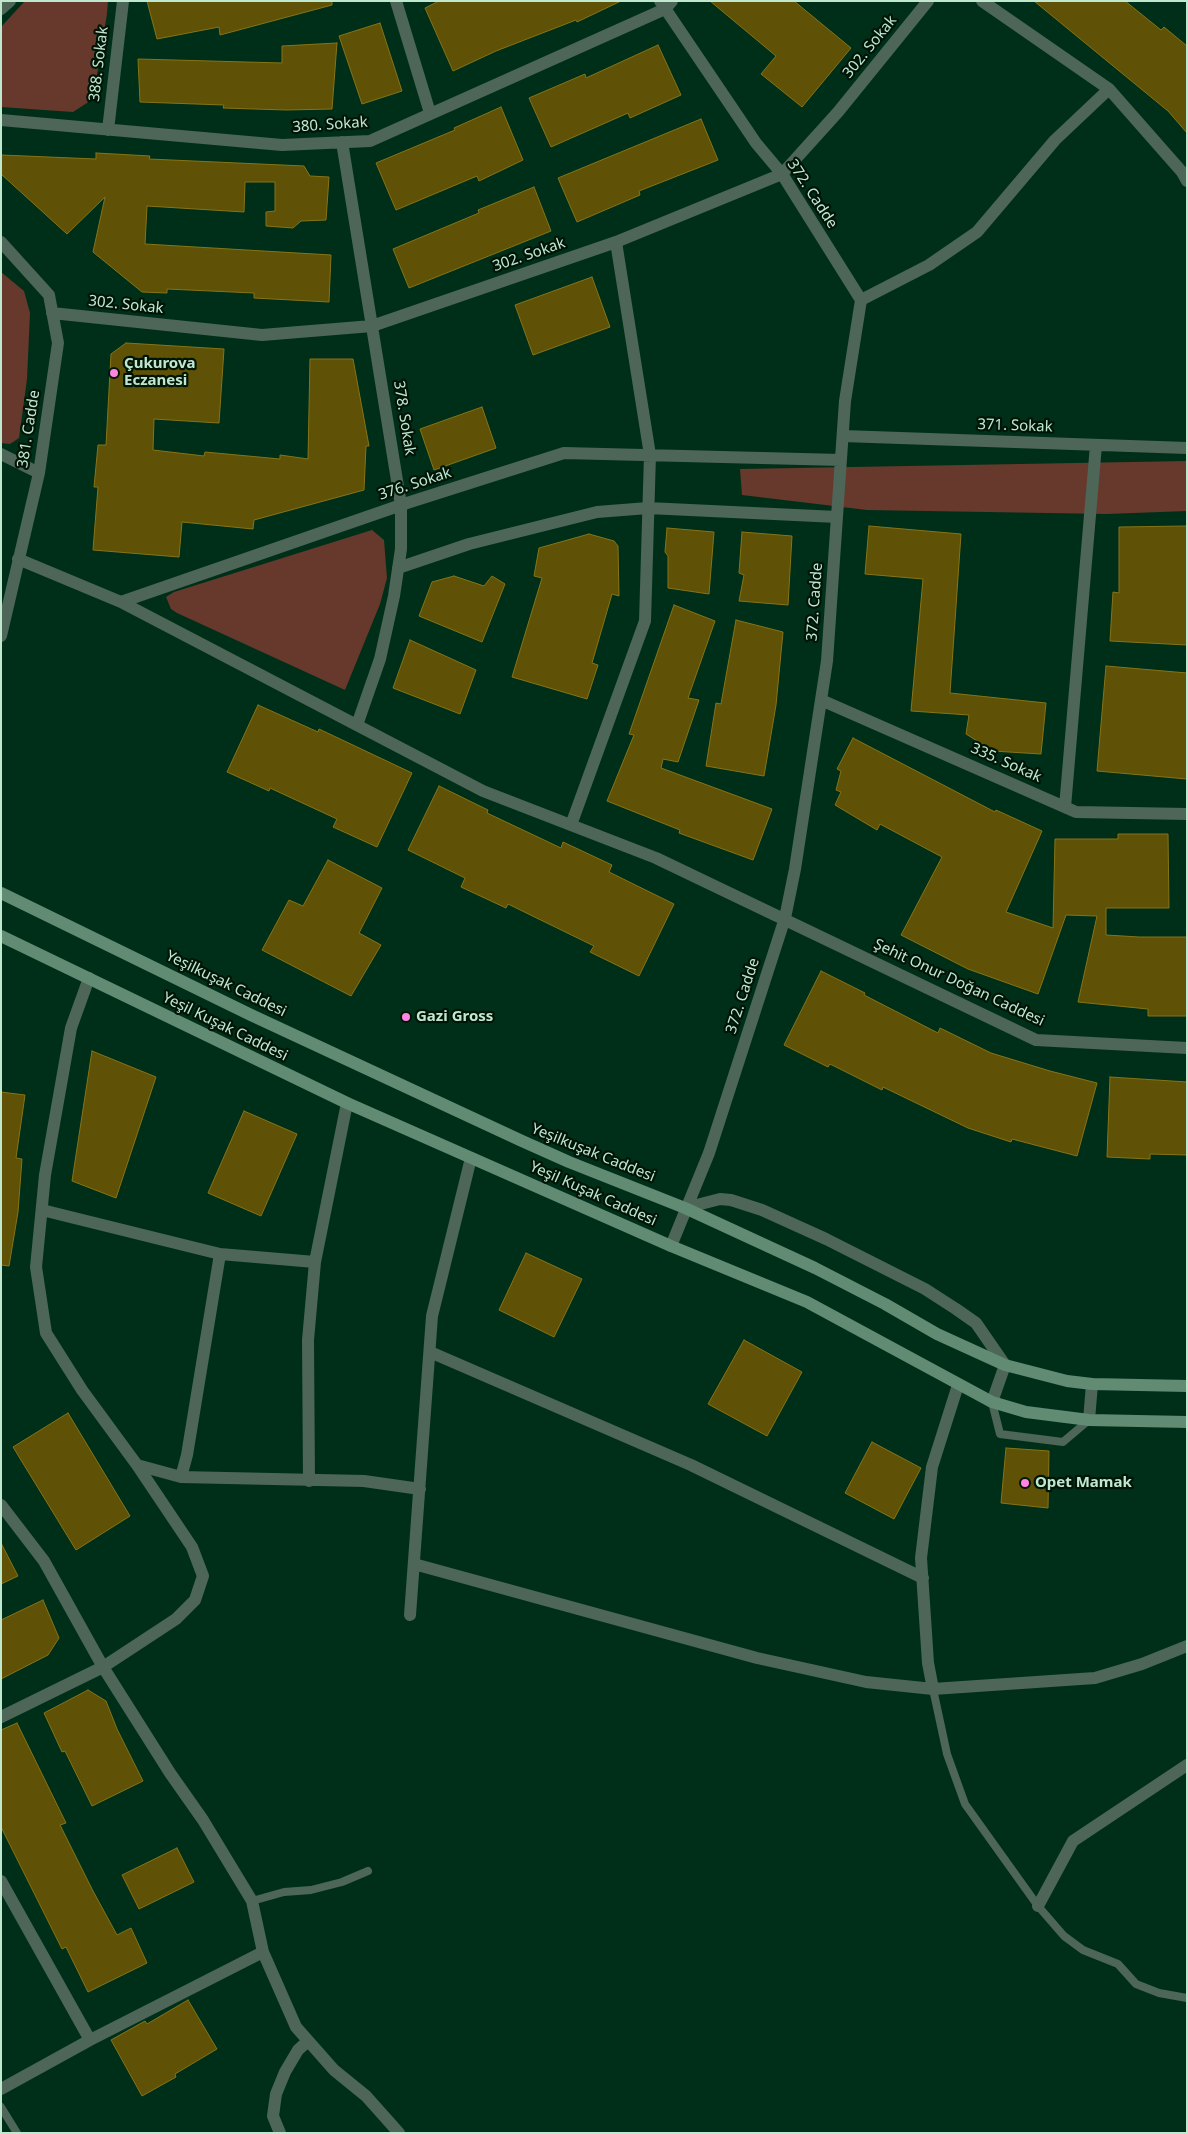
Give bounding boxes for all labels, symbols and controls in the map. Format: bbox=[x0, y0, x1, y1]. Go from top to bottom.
street label: 302. Sokak bbox=[839, 12, 901, 82]
street label: 388. Sokak bbox=[85, 25, 113, 103]
street label: 380. Sokak bbox=[292, 113, 368, 137]
street label: 372. Cadde bbox=[783, 156, 841, 232]
street label: 302. Sokak bbox=[490, 234, 568, 276]
street label: 302. Sokak bbox=[88, 292, 164, 318]
place label: Çukurova Eczanesi bbox=[124, 355, 195, 390]
marker: Çukurova Eczanesi bbox=[108, 367, 120, 379]
street label: 378. Sokak bbox=[389, 379, 419, 457]
street label: 381. Cadde bbox=[14, 389, 44, 469]
street label: 371. Sokak bbox=[977, 416, 1053, 436]
street label: 376. Sokak bbox=[376, 464, 454, 504]
street label: 372. Cadde bbox=[803, 562, 827, 642]
street label: 335. Sokak bbox=[968, 739, 1044, 787]
street label: Şehit Onur Doğan Caddesi bbox=[871, 935, 1047, 1031]
street label: Yeşilkuşak Caddesi bbox=[163, 947, 289, 1021]
street label: 372. Cadde bbox=[722, 956, 764, 1036]
street label: Yeşil Kuşak Caddesi bbox=[160, 989, 290, 1065]
place label: Gazi Gross bbox=[416, 1008, 493, 1026]
marker: Gazi Gross bbox=[400, 1011, 412, 1023]
street label: Yeşilkuşak Caddesi bbox=[529, 1120, 657, 1186]
street label: Yeşil Kuşak Caddesi bbox=[527, 1158, 659, 1230]
place label: Opet Mamak bbox=[1035, 1474, 1132, 1492]
marker: Opet Mamak bbox=[1019, 1477, 1031, 1489]

